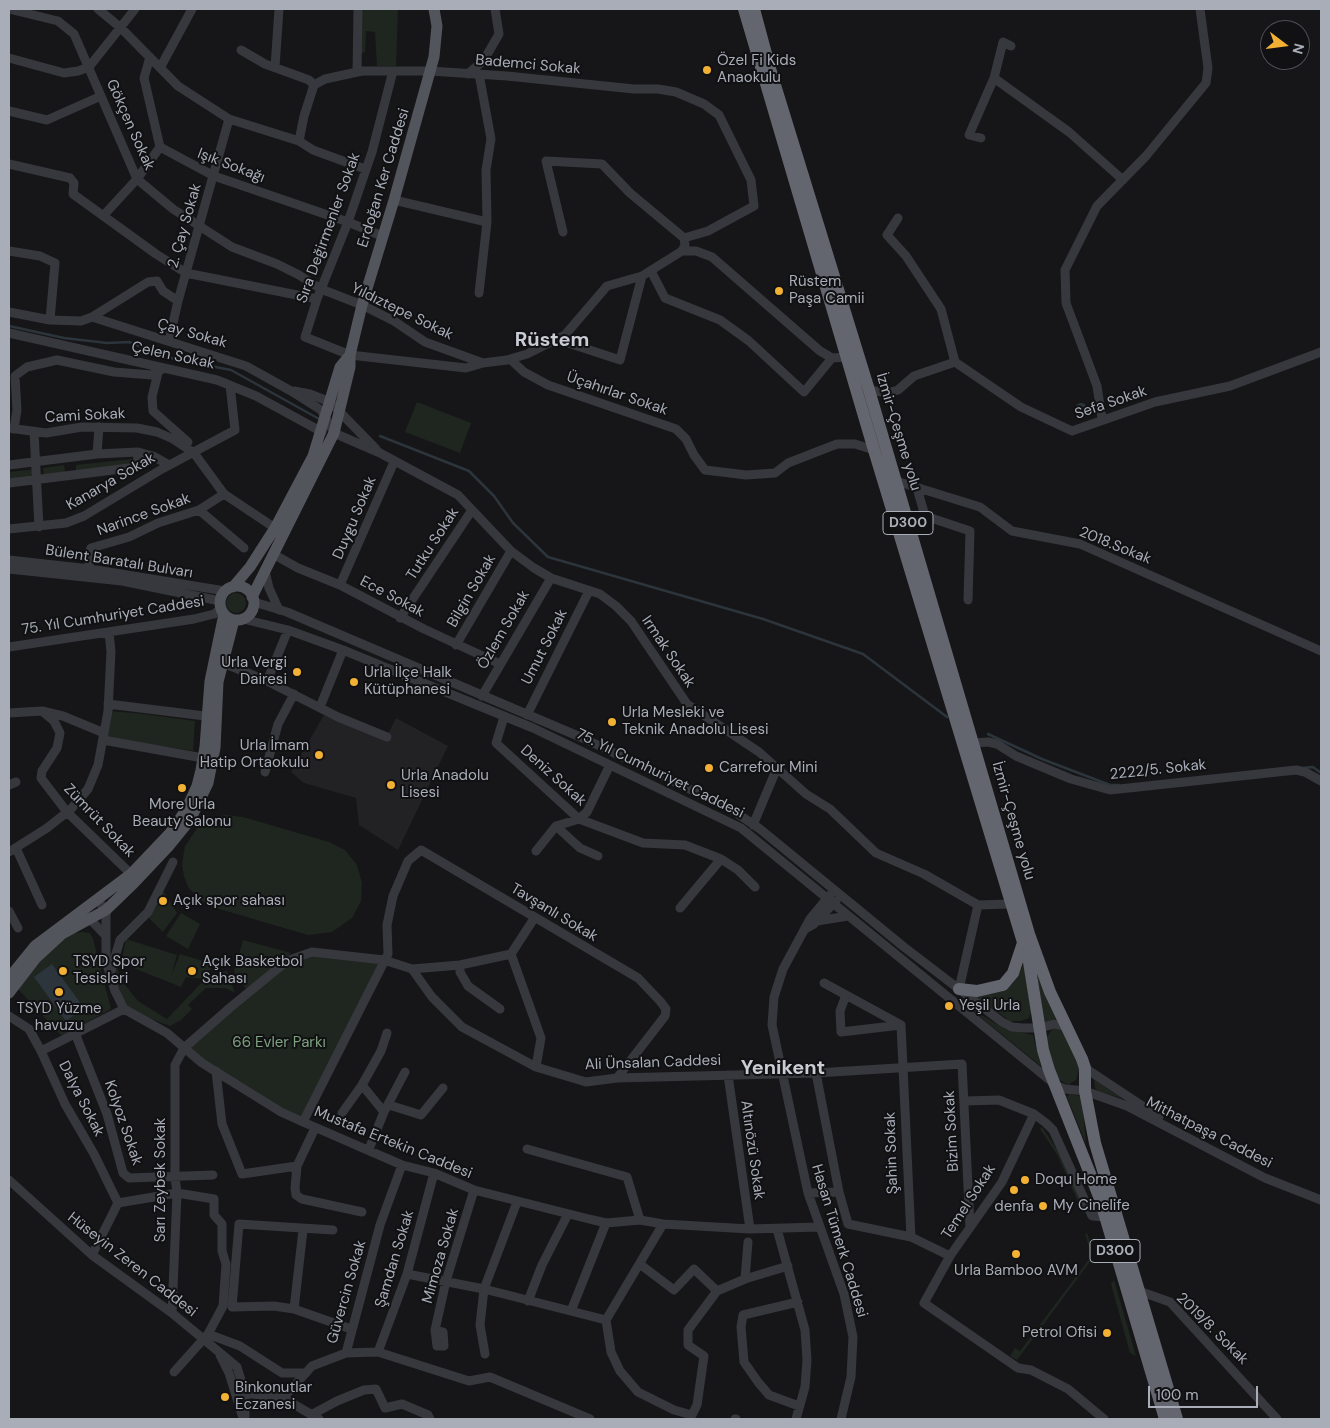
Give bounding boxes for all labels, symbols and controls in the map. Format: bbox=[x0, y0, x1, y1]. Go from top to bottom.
north arrow bbox=[1260, 20, 1310, 70]
text: N bbox=[1289, 41, 1309, 56]
street label: Bademci Sokak bbox=[475, 51, 581, 79]
place label: Özel Fi Kids Anaokulu bbox=[717, 52, 796, 87]
marker: Özel Fi Kids Anaokulu bbox=[701, 64, 713, 76]
street label: Gökçen Sokak bbox=[102, 77, 158, 173]
street label: Erdoğan Ker Caddesi bbox=[354, 106, 414, 250]
street label: Işık Sokağı bbox=[195, 145, 267, 187]
street label: Sıra Değirmenler Sokak bbox=[293, 150, 365, 306]
street label: 2. Çay Sokak bbox=[164, 181, 206, 271]
place label: Rüstem Paşa Camii bbox=[789, 273, 865, 308]
street label: Yıldıztepe Sokak bbox=[348, 280, 456, 344]
marker: Rüstem Paşa Camii bbox=[773, 285, 785, 297]
street label: Çay Sokak bbox=[155, 315, 229, 353]
district label: Rüstem bbox=[515, 329, 589, 353]
street label: Çelen Sokak bbox=[130, 338, 216, 374]
street label: Üçahırlar Sokak bbox=[564, 368, 670, 420]
street label: İzmir-Çeşme yolu bbox=[872, 371, 924, 493]
street label: Sefa Sokak bbox=[1073, 382, 1149, 424]
street label: Cami Sokak bbox=[44, 405, 126, 427]
street label: Kanarya Sokak bbox=[63, 449, 159, 515]
street label: Duygu Sokak bbox=[329, 474, 381, 562]
street label: Narince Sokak bbox=[95, 490, 193, 540]
street label: Tutku Sokak bbox=[403, 504, 463, 584]
road number: D300 bbox=[883, 512, 933, 534]
street label: 2018.Sokak bbox=[1076, 523, 1154, 569]
street label: Bülent Baratalı Bulvarı bbox=[44, 541, 194, 583]
street label: Bilgin Sokak bbox=[444, 551, 500, 631]
street label: Ece Sokak bbox=[357, 573, 427, 621]
street label: Özlem Sokak bbox=[474, 587, 534, 673]
street label: 75. Yıl Cumhuriyet Caddesi bbox=[20, 593, 206, 639]
street label: Umut Sokak bbox=[518, 606, 572, 688]
street label: Irmak Sokak bbox=[637, 613, 699, 691]
place label: Urla Vergi Dairesi bbox=[221, 654, 287, 689]
place label: Urla İlçe Halk Kütüphanesi bbox=[364, 664, 452, 699]
marker: Urla Vergi Dairesi bbox=[291, 666, 303, 678]
marker: Urla İlçe Halk Kütüphanesi bbox=[348, 676, 360, 688]
place label: Urla Mesleki ve Teknik Anadolu Lisesi bbox=[622, 704, 769, 739]
marker: Urla Mesleki ve Teknik Anadolu Lisesi bbox=[606, 716, 618, 728]
street label: 75. Yıl Cumhuriyet Caddesi bbox=[573, 725, 747, 823]
place label: Urla İmam Hatip Ortaokulu bbox=[200, 737, 309, 772]
street label: Deniz Sokak bbox=[516, 742, 590, 810]
marker: Urla İmam Hatip Ortaokulu bbox=[313, 749, 325, 761]
street label: 2222/5. Sokak bbox=[1109, 756, 1207, 784]
place label: Carrefour Mini bbox=[719, 759, 818, 777]
street label: İzmir-Çeşme yolu bbox=[988, 760, 1038, 882]
marker: Carrefour Mini bbox=[703, 762, 715, 774]
place label: Urla Anadolu Lisesi bbox=[401, 767, 489, 802]
marker: Urla Anadolu Lisesi bbox=[385, 779, 397, 791]
street label: Zümrüt Sokak bbox=[60, 781, 138, 861]
marker: More Urla Beauty Salonu bbox=[176, 782, 188, 794]
place label: More Urla Beauty Salonu bbox=[133, 796, 231, 831]
street label: Tavşanlı Sokak bbox=[507, 880, 601, 946]
place label: Açık spor sahası bbox=[173, 892, 285, 910]
marker: Açık spor sahası bbox=[157, 895, 169, 907]
place label: TSYD Spor Tesisleri bbox=[73, 953, 145, 988]
place label: Açık Basketbol Sahası bbox=[202, 953, 303, 988]
marker: TSYD Spor Tesisleri bbox=[57, 965, 69, 977]
marker: Açık Basketbol Sahası bbox=[186, 965, 198, 977]
marker: TSYD Yüzme havuzu bbox=[53, 986, 65, 998]
place label: Yeşil Urla bbox=[959, 997, 1020, 1015]
place label: TSYD Yüzme havuzu bbox=[16, 1000, 102, 1035]
marker: Yeşil Urla bbox=[943, 1000, 955, 1012]
park label: 66 Evler Parkı bbox=[232, 1034, 326, 1052]
street label: Ali Ünsalan Caddesi bbox=[584, 1052, 722, 1074]
district label: Yenikent bbox=[741, 1057, 825, 1081]
street label: Dalya Sokak bbox=[54, 1058, 108, 1140]
street label: Kolyoz Sokak bbox=[100, 1078, 146, 1168]
street label: Bizim Sokak bbox=[941, 1090, 963, 1172]
street label: Mithatpaşa Caddesi bbox=[1143, 1093, 1275, 1173]
street label: Altınözü Sokak bbox=[736, 1099, 768, 1201]
street label: Mustafa Ertekin Caddesi bbox=[311, 1103, 475, 1183]
street label: Şahin Sokak bbox=[882, 1111, 902, 1195]
street label: Sarı Zeybek Sokak bbox=[152, 1118, 170, 1242]
street label: Temel Sokak bbox=[938, 1161, 1000, 1243]
street label: Hasan Tümerk Caddesi bbox=[807, 1162, 871, 1320]
place label: Doqu Home bbox=[1035, 1171, 1117, 1189]
marker: Doqu Home bbox=[1019, 1174, 1031, 1186]
marker: denfa bbox=[1008, 1184, 1020, 1196]
place label: My Cinelife bbox=[1053, 1197, 1130, 1215]
place label: denfa bbox=[994, 1198, 1034, 1216]
marker: My Cinelife bbox=[1037, 1200, 1049, 1212]
street label: Mimoza Sokak bbox=[419, 1206, 463, 1306]
street label: Şamdan Sokak bbox=[372, 1208, 418, 1310]
street label: Hüseyin Zeren Caddesi bbox=[64, 1209, 200, 1321]
street label: Güvercin Sokak bbox=[324, 1238, 370, 1346]
road number: D300 bbox=[1090, 1240, 1140, 1262]
marker: Urla Bamboo AVM bbox=[1010, 1248, 1022, 1260]
place label: Urla Bamboo AVM bbox=[954, 1262, 1078, 1280]
street label: 2019/8. Sokak bbox=[1172, 1289, 1252, 1369]
place label: Petrol Ofisi bbox=[1022, 1324, 1097, 1342]
marker: Petrol Ofisi bbox=[1101, 1327, 1113, 1339]
scale bar bbox=[1150, 1376, 1260, 1408]
place label: Binkonutlar Eczanesi bbox=[235, 1379, 312, 1414]
text: 100 m bbox=[1156, 1385, 1199, 1405]
marker: Binkonutlar Eczanesi bbox=[219, 1391, 231, 1403]

